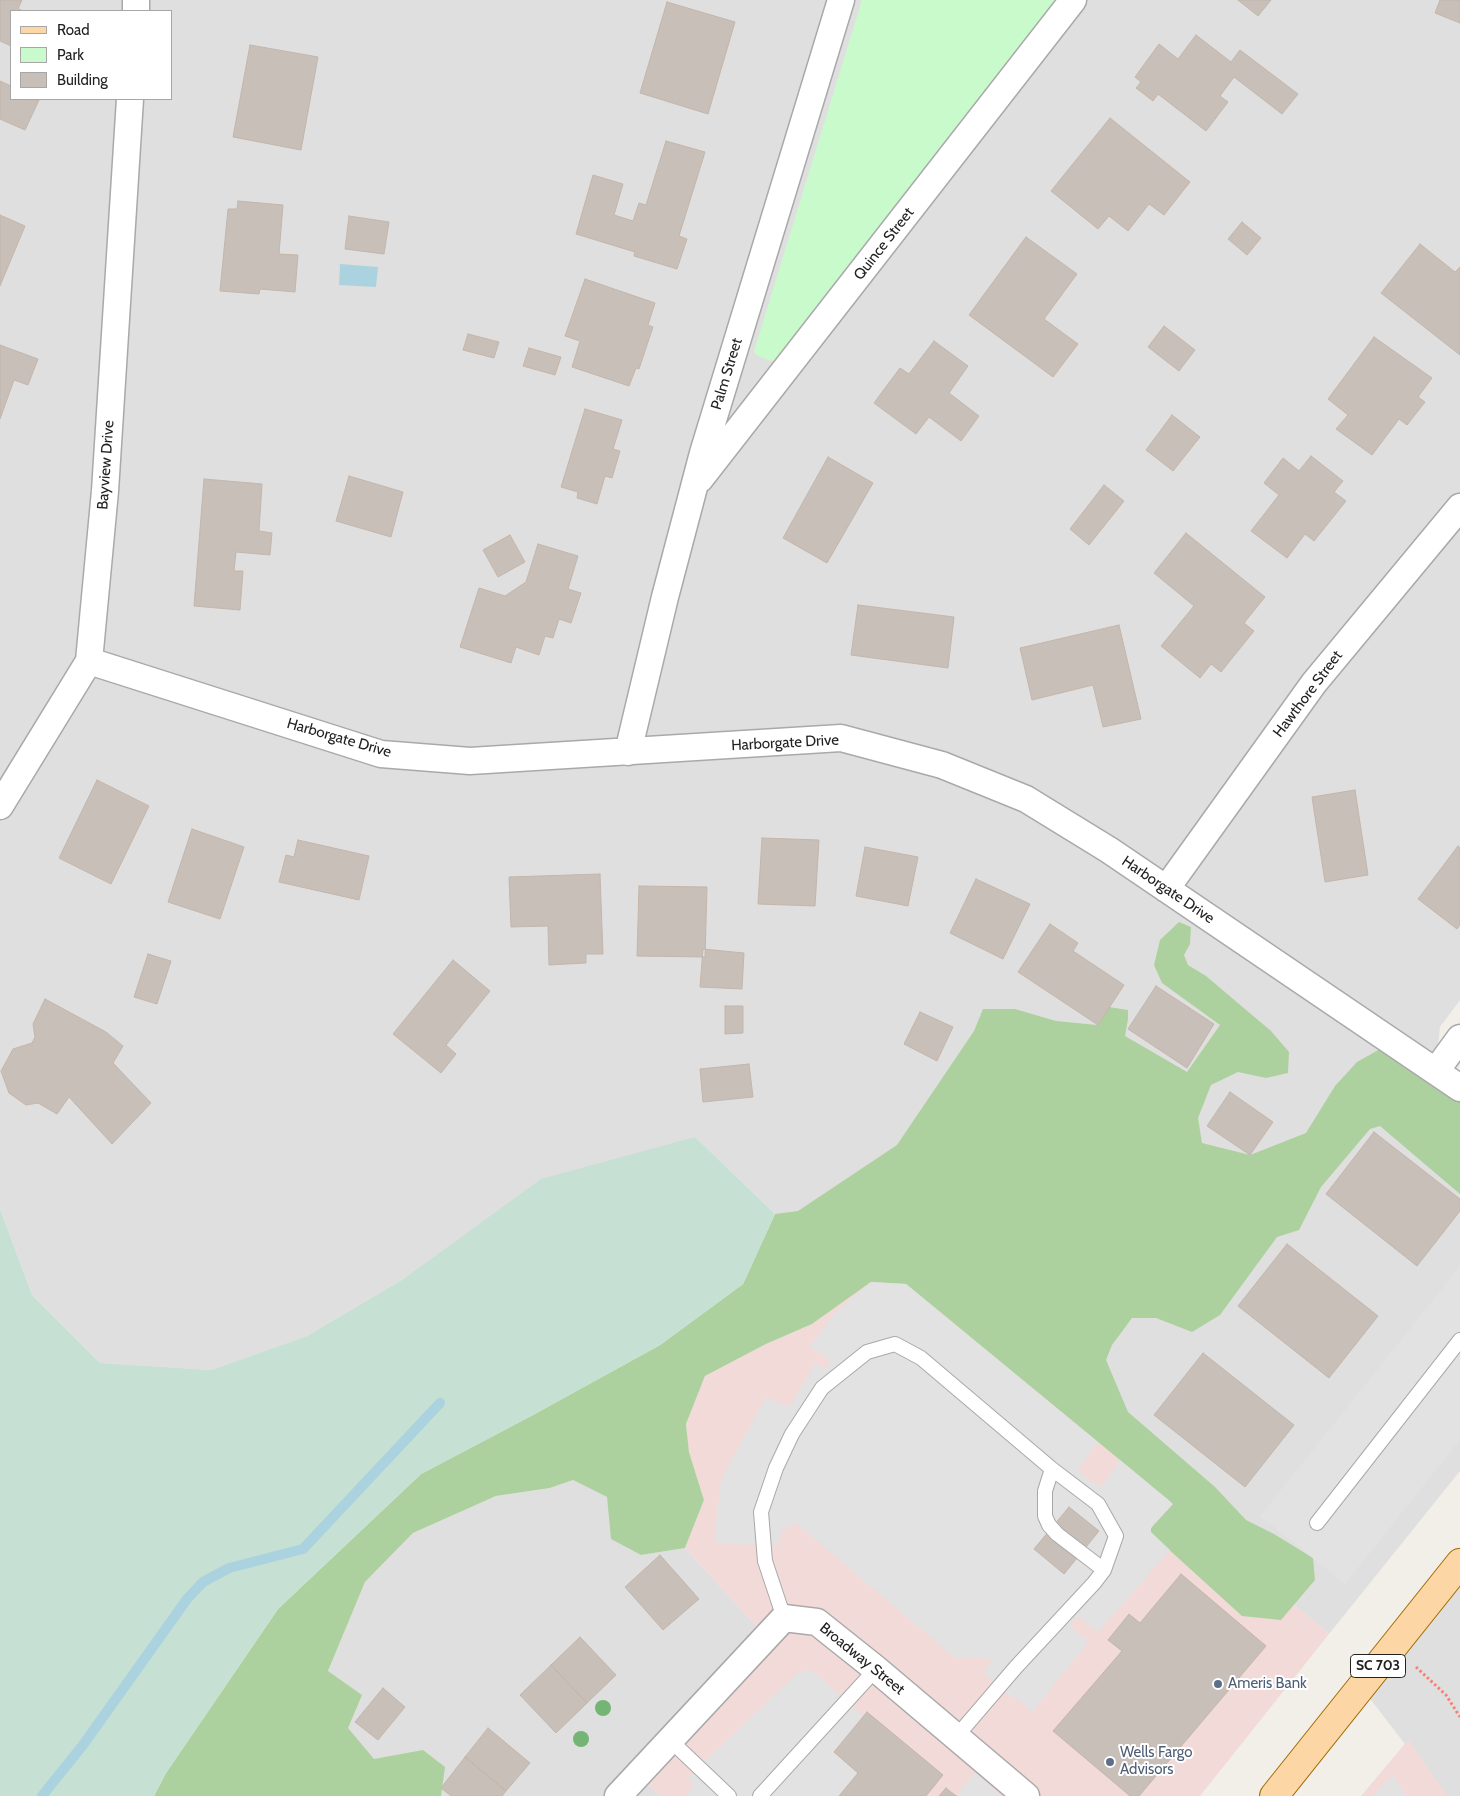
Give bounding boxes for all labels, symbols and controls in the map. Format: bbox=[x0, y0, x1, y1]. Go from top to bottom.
legend bbox=[10, 10, 172, 100]
text: Road bbox=[57, 21, 90, 39]
text: Park bbox=[57, 46, 84, 64]
text: Building bbox=[57, 71, 108, 89]
street label: Quince Street bbox=[850, 204, 918, 284]
street label: Palm Street bbox=[708, 336, 746, 412]
street label: Bayview Drive bbox=[94, 420, 118, 510]
street label: Hawthore Street bbox=[1270, 647, 1346, 741]
street label: Harborgate Drive bbox=[285, 714, 393, 762]
street label: Harborgate Drive bbox=[731, 731, 839, 755]
street label: Harborgate Drive bbox=[1118, 852, 1218, 928]
street label: Broadway Street bbox=[816, 1619, 908, 1699]
road number: SC 703 bbox=[1350, 1654, 1406, 1678]
place label: Ameris Bank bbox=[1228, 1675, 1307, 1693]
marker: Ameris Bank bbox=[1212, 1678, 1224, 1690]
place label: Wells Fargo Advisors bbox=[1120, 1744, 1193, 1779]
marker: Wells Fargo Advisors bbox=[1104, 1756, 1116, 1768]

